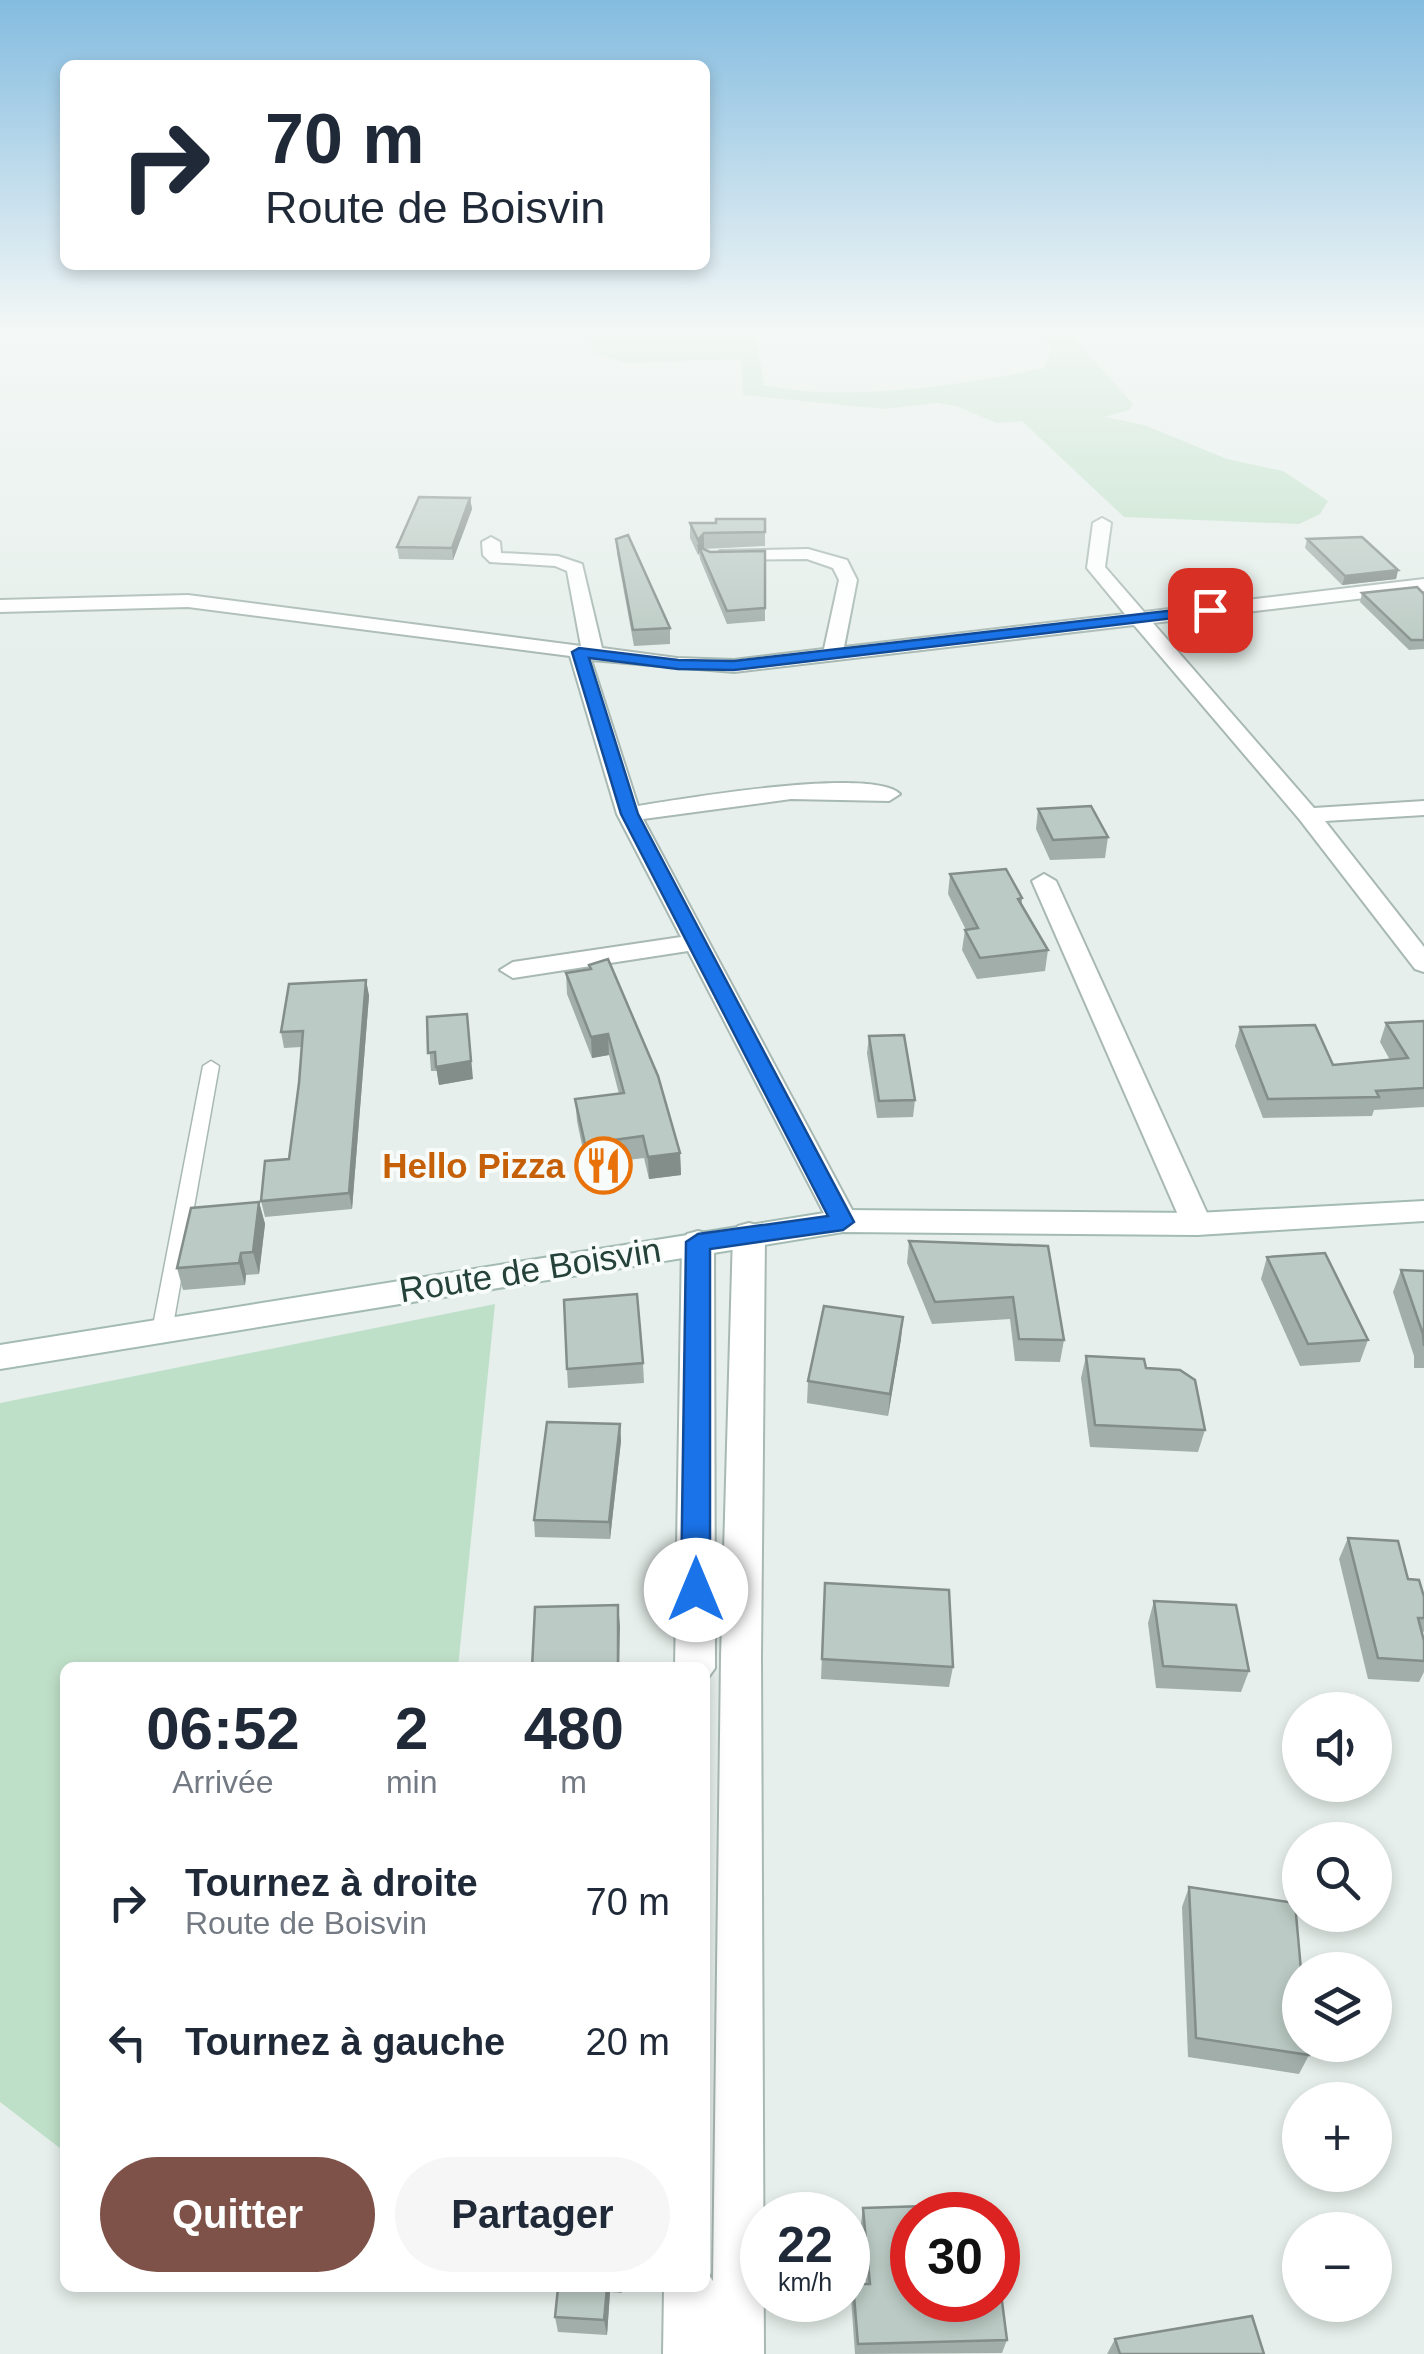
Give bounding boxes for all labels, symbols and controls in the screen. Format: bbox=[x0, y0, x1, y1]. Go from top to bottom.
icon: right bbox=[100, 100, 230, 230]
text: 70 m bbox=[265, 100, 425, 178]
text: Route de Boisvin bbox=[265, 182, 605, 233]
pin bbox=[1168, 568, 1253, 653]
icon: arrive bbox=[1183, 583, 1238, 638]
restaurant icon: Hello Pizza bbox=[574, 1136, 634, 1196]
place label: Hello Pizza bbox=[382, 1146, 566, 1185]
street label: Route de Boisvin bbox=[396, 1230, 664, 1309]
position arrow bbox=[644, 1538, 748, 1642]
map controls bbox=[1282, 1692, 1392, 2322]
button: sound bbox=[1282, 1692, 1392, 1802]
text: 06:52 bbox=[146, 1695, 300, 1762]
text: 2 bbox=[395, 1695, 428, 1762]
text: 480 bbox=[524, 1695, 624, 1762]
text: Arrivée bbox=[172, 1764, 274, 1800]
text: min bbox=[386, 1764, 437, 1800]
text: m bbox=[560, 1764, 587, 1800]
button: search bbox=[1282, 1822, 1392, 1932]
text: Tournez à droite bbox=[185, 1862, 478, 1904]
icon: right bbox=[100, 1875, 155, 1930]
text: 70 m bbox=[586, 1881, 670, 1923]
text: Route de Boisvin bbox=[185, 1905, 427, 1941]
button: layers bbox=[1282, 1952, 1392, 2062]
icon: left bbox=[100, 2015, 155, 2070]
text: Tournez à gauche bbox=[185, 2021, 505, 2063]
text: 20 m bbox=[586, 2021, 670, 2063]
button: + bbox=[1282, 2082, 1392, 2192]
button: Quitter bbox=[100, 2157, 375, 2272]
button: Partager bbox=[395, 2157, 670, 2272]
speed limit sign: 30 bbox=[890, 2192, 1020, 2322]
button: − bbox=[1282, 2212, 1392, 2322]
text: 22 bbox=[777, 2217, 833, 2273]
text: km/h bbox=[778, 2268, 832, 2296]

